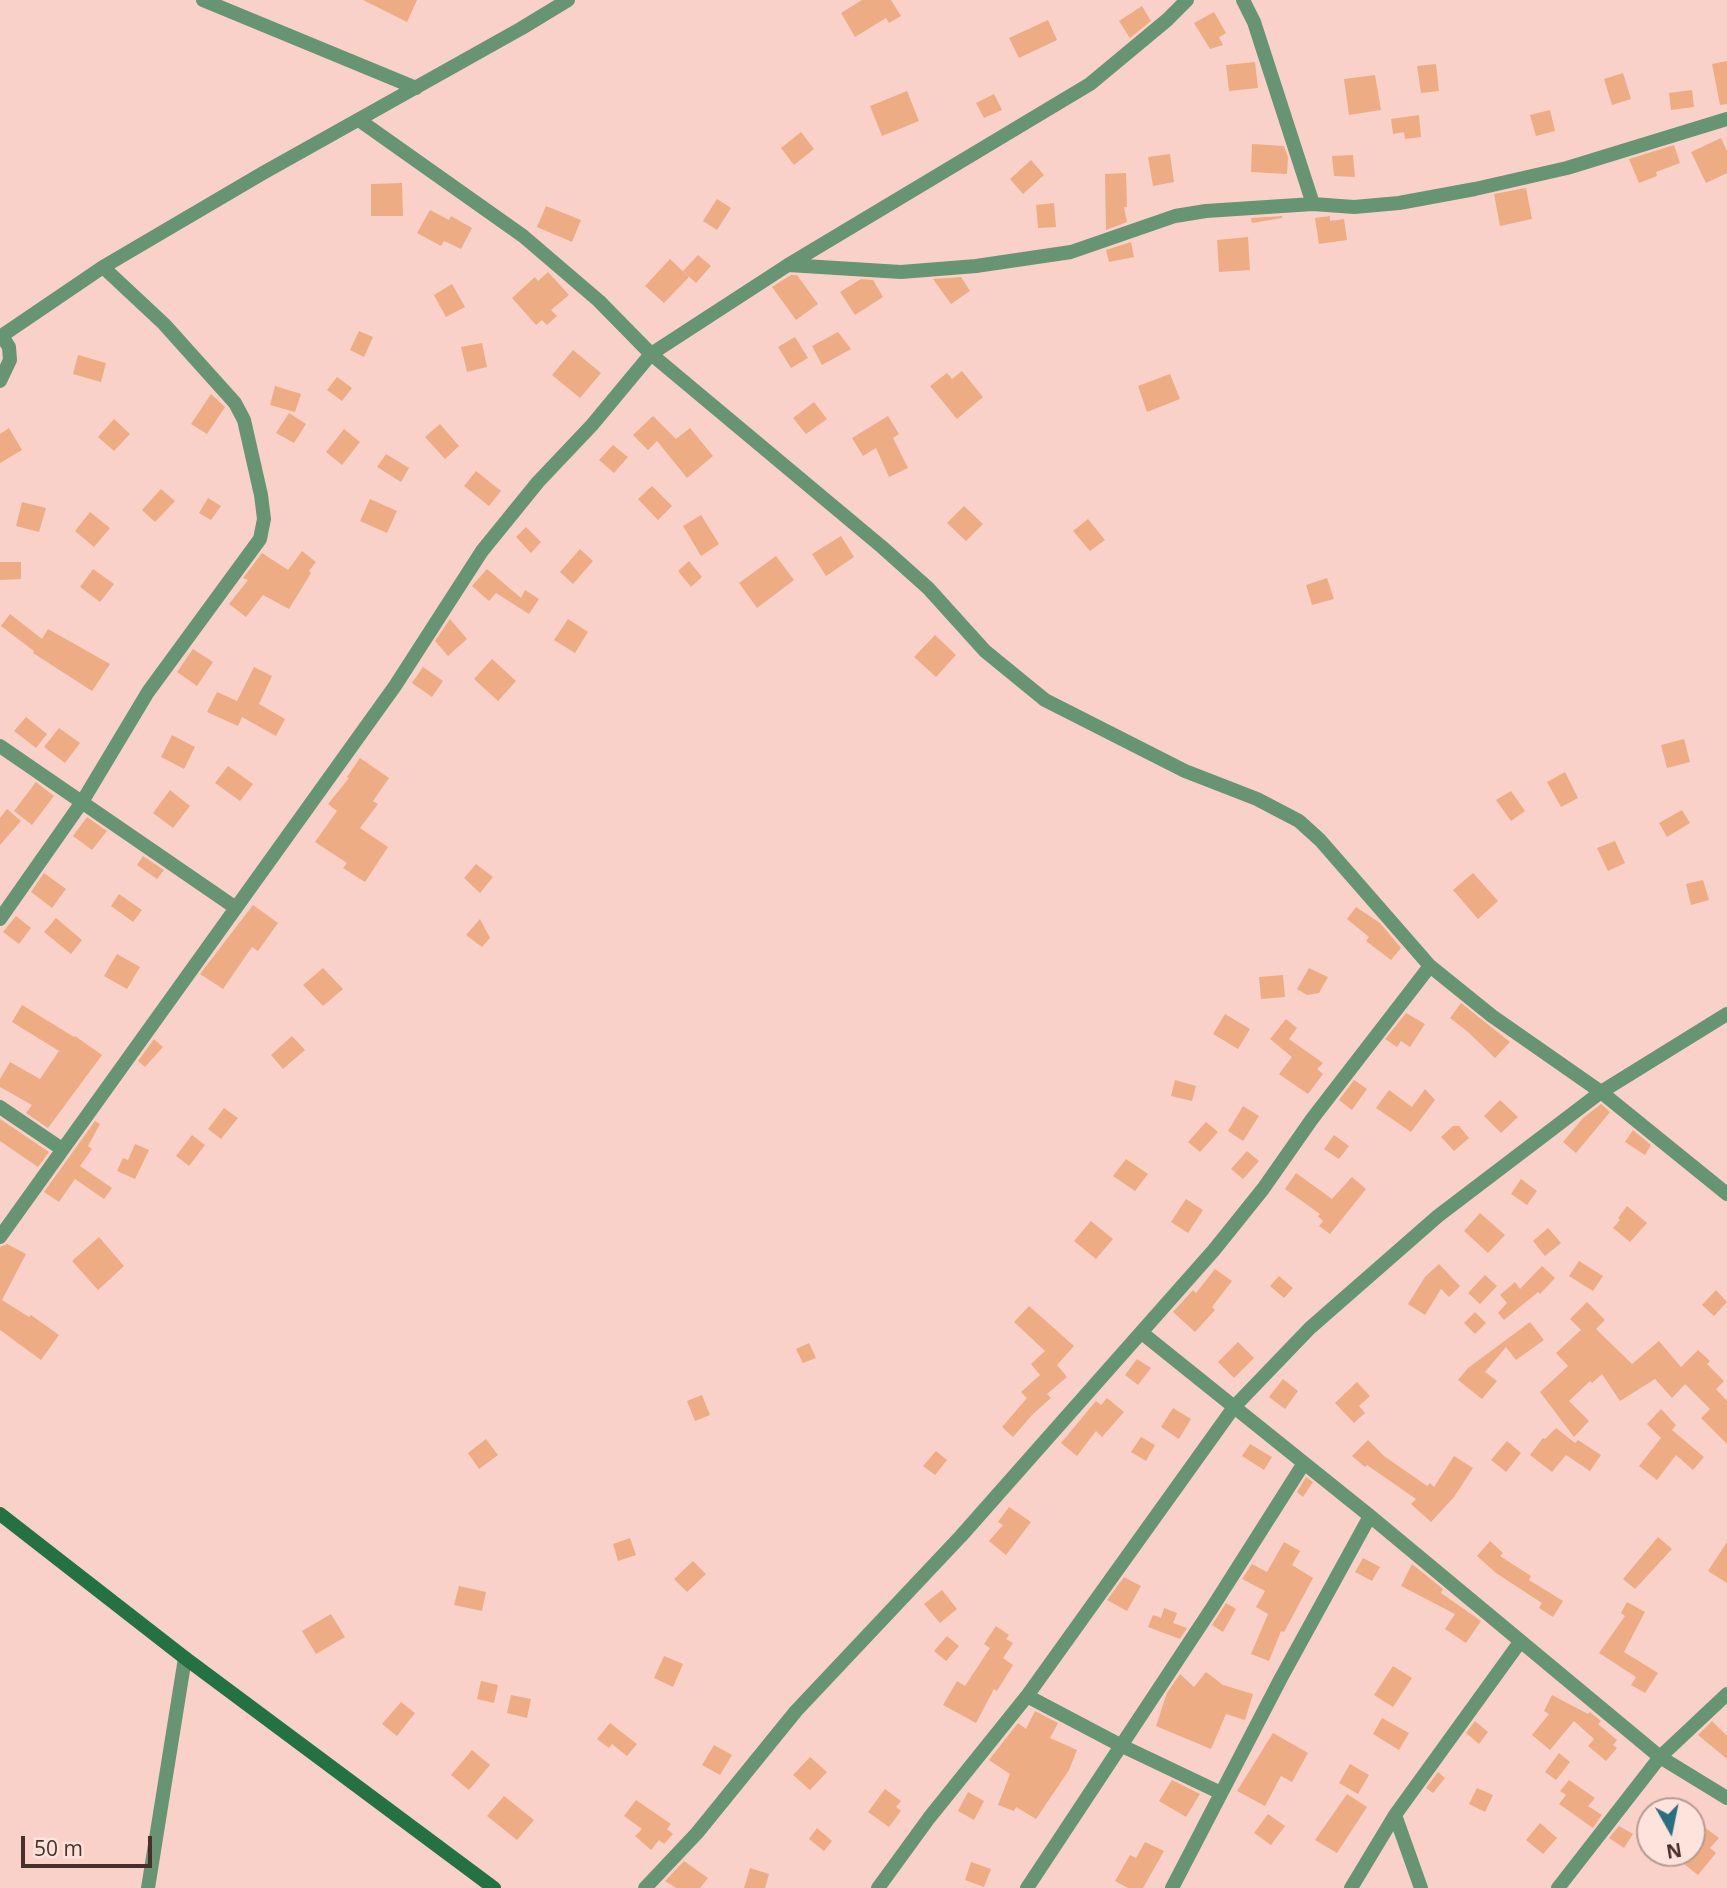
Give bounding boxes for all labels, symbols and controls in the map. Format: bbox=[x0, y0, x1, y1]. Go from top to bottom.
north arrow bbox=[1636, 1797, 1706, 1867]
scale bar bbox=[24, 1822, 156, 1866]
text: 50 m bbox=[34, 1834, 83, 1862]
text: N bbox=[1664, 1837, 1684, 1865]

